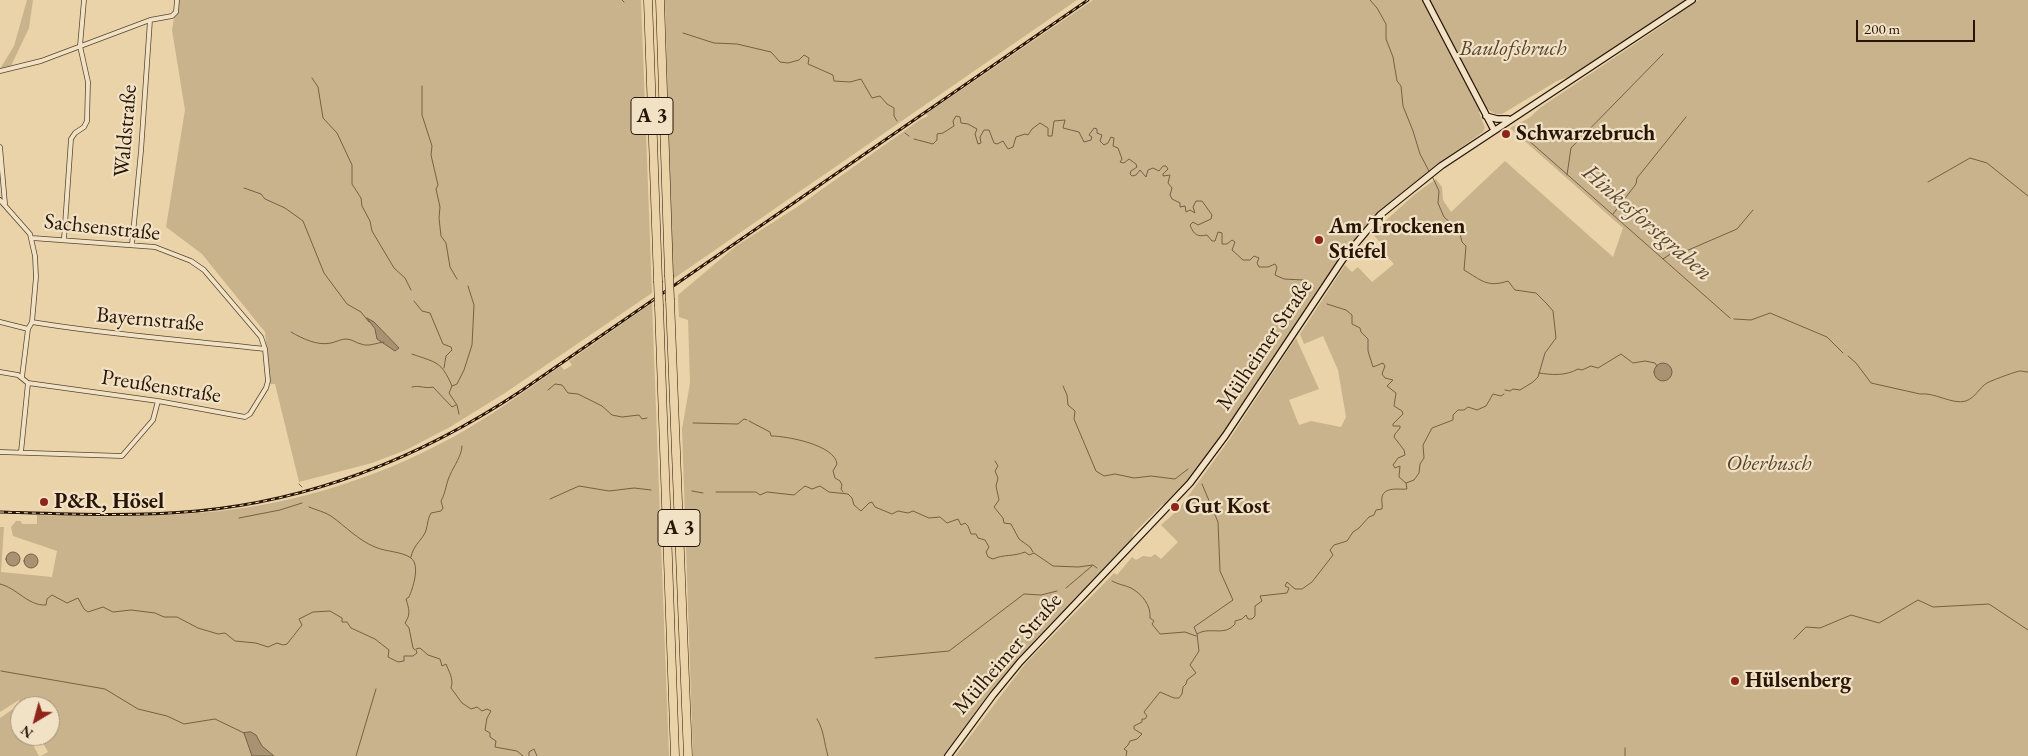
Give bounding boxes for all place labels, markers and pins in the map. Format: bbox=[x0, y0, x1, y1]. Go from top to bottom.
place label: Schwarzebruch bbox=[1516, 121, 1655, 147]
marker: Schwarzebruch bbox=[1500, 128, 1512, 140]
place label: Am Trockenen Stiefel bbox=[1329, 214, 1465, 266]
marker: Am Trockenen Stiefel bbox=[1313, 234, 1325, 246]
place label: P&R, Hösel bbox=[54, 489, 164, 515]
place label: Gut Kost bbox=[1185, 494, 1270, 520]
marker: P&R, Hösel bbox=[38, 496, 50, 508]
marker: Gut Kost bbox=[1169, 501, 1181, 513]
place label: Hülsenberg bbox=[1745, 668, 1851, 694]
marker: Hülsenberg bbox=[1729, 675, 1741, 687]

